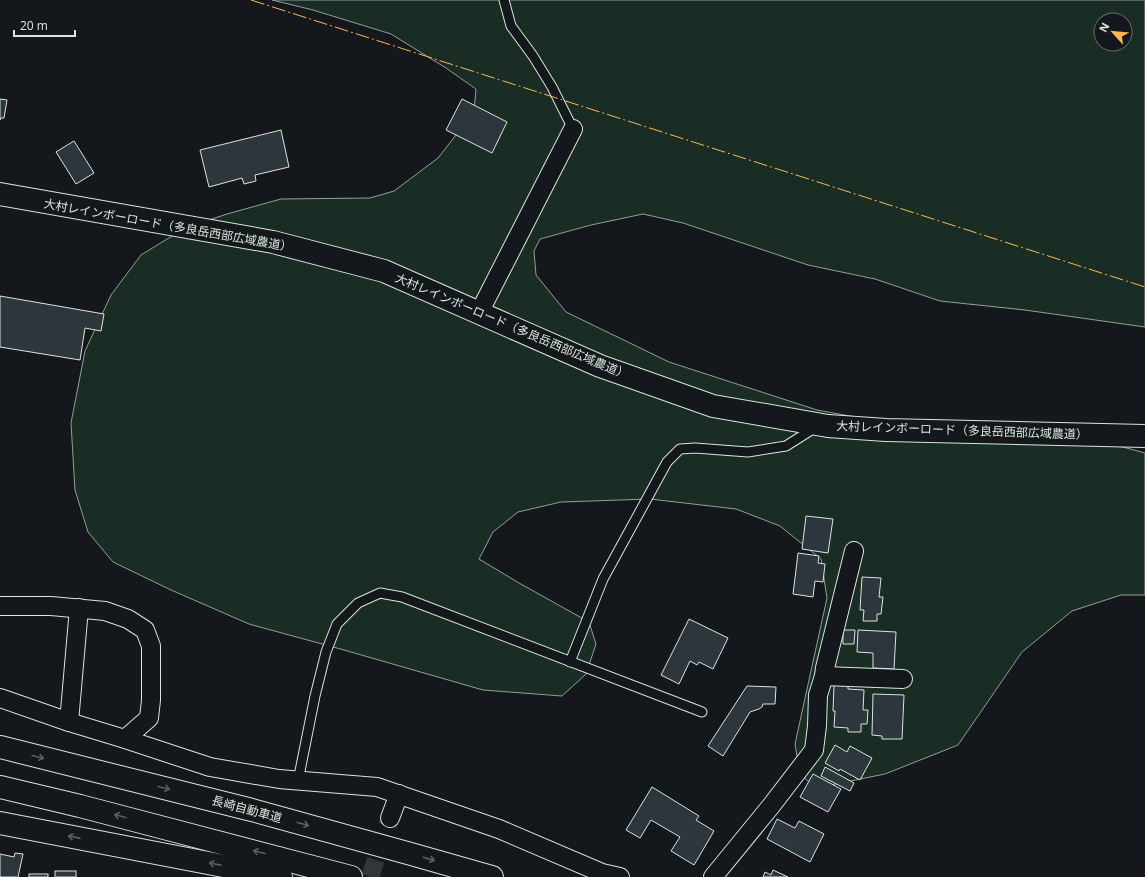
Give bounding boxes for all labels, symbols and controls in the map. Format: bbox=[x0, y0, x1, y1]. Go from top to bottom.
scale bar bbox=[14, 12, 75, 38]
north arrow bbox=[1093, 12, 1133, 52]
text: 20 m bbox=[20, 17, 48, 34]
text: N bbox=[1095, 20, 1112, 35]
street label: 大村レインボーロード（多良岳西部広域農道） bbox=[42, 195, 294, 255]
street label: 大村レインボーロード（多良岳西部広域農道） bbox=[393, 269, 631, 383]
street label: 大村レインボーロード（多良岳西部広域農道） bbox=[836, 417, 1088, 443]
one-way arrow bbox=[31, 753, 44, 761]
one-way arrow bbox=[157, 785, 170, 792]
street label: 長崎自動車道 bbox=[210, 791, 284, 827]
one-way arrow bbox=[114, 812, 127, 820]
one-way arrow bbox=[297, 821, 310, 828]
one-way arrow bbox=[68, 833, 81, 841]
one-way arrow bbox=[253, 848, 266, 856]
one-way arrow bbox=[422, 856, 435, 863]
one-way arrow bbox=[209, 860, 222, 868]

